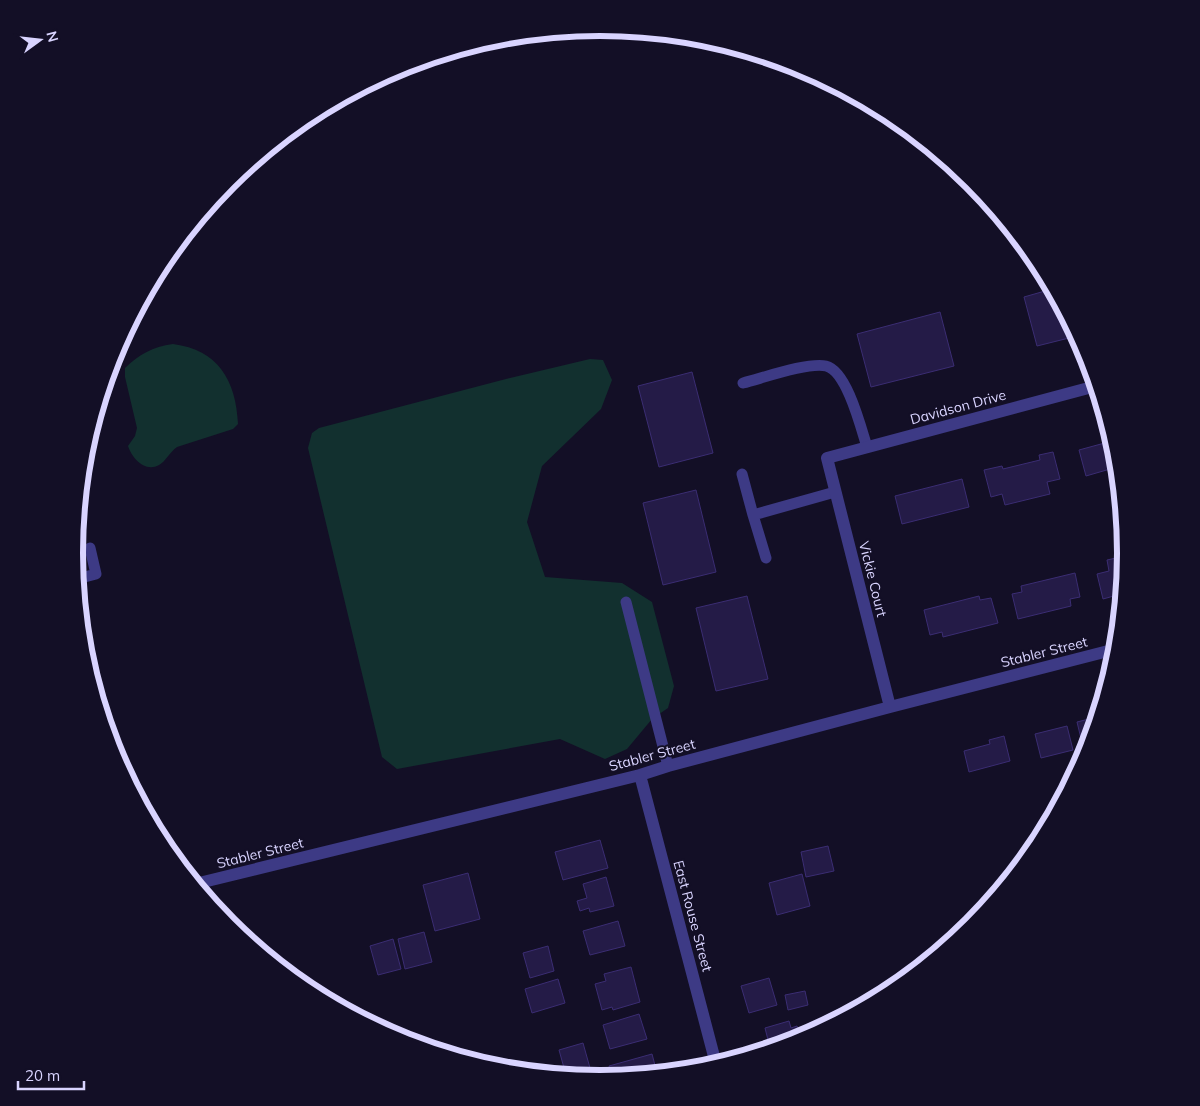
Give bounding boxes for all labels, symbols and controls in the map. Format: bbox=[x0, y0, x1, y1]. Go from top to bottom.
north arrow bbox=[15, 15, 65, 65]
text: N bbox=[42, 29, 63, 44]
street label: Davidson Drive bbox=[908, 386, 1008, 428]
street label: Vickie Court bbox=[855, 539, 891, 619]
street label: Stabler Street bbox=[999, 633, 1089, 671]
street label: Stabler Street bbox=[607, 735, 697, 775]
street label: Stabler Street bbox=[215, 834, 305, 872]
street label: East Rouse Street bbox=[669, 858, 717, 974]
scale bar bbox=[18, 1058, 84, 1090]
text: 20 m bbox=[25, 1066, 60, 1085]

